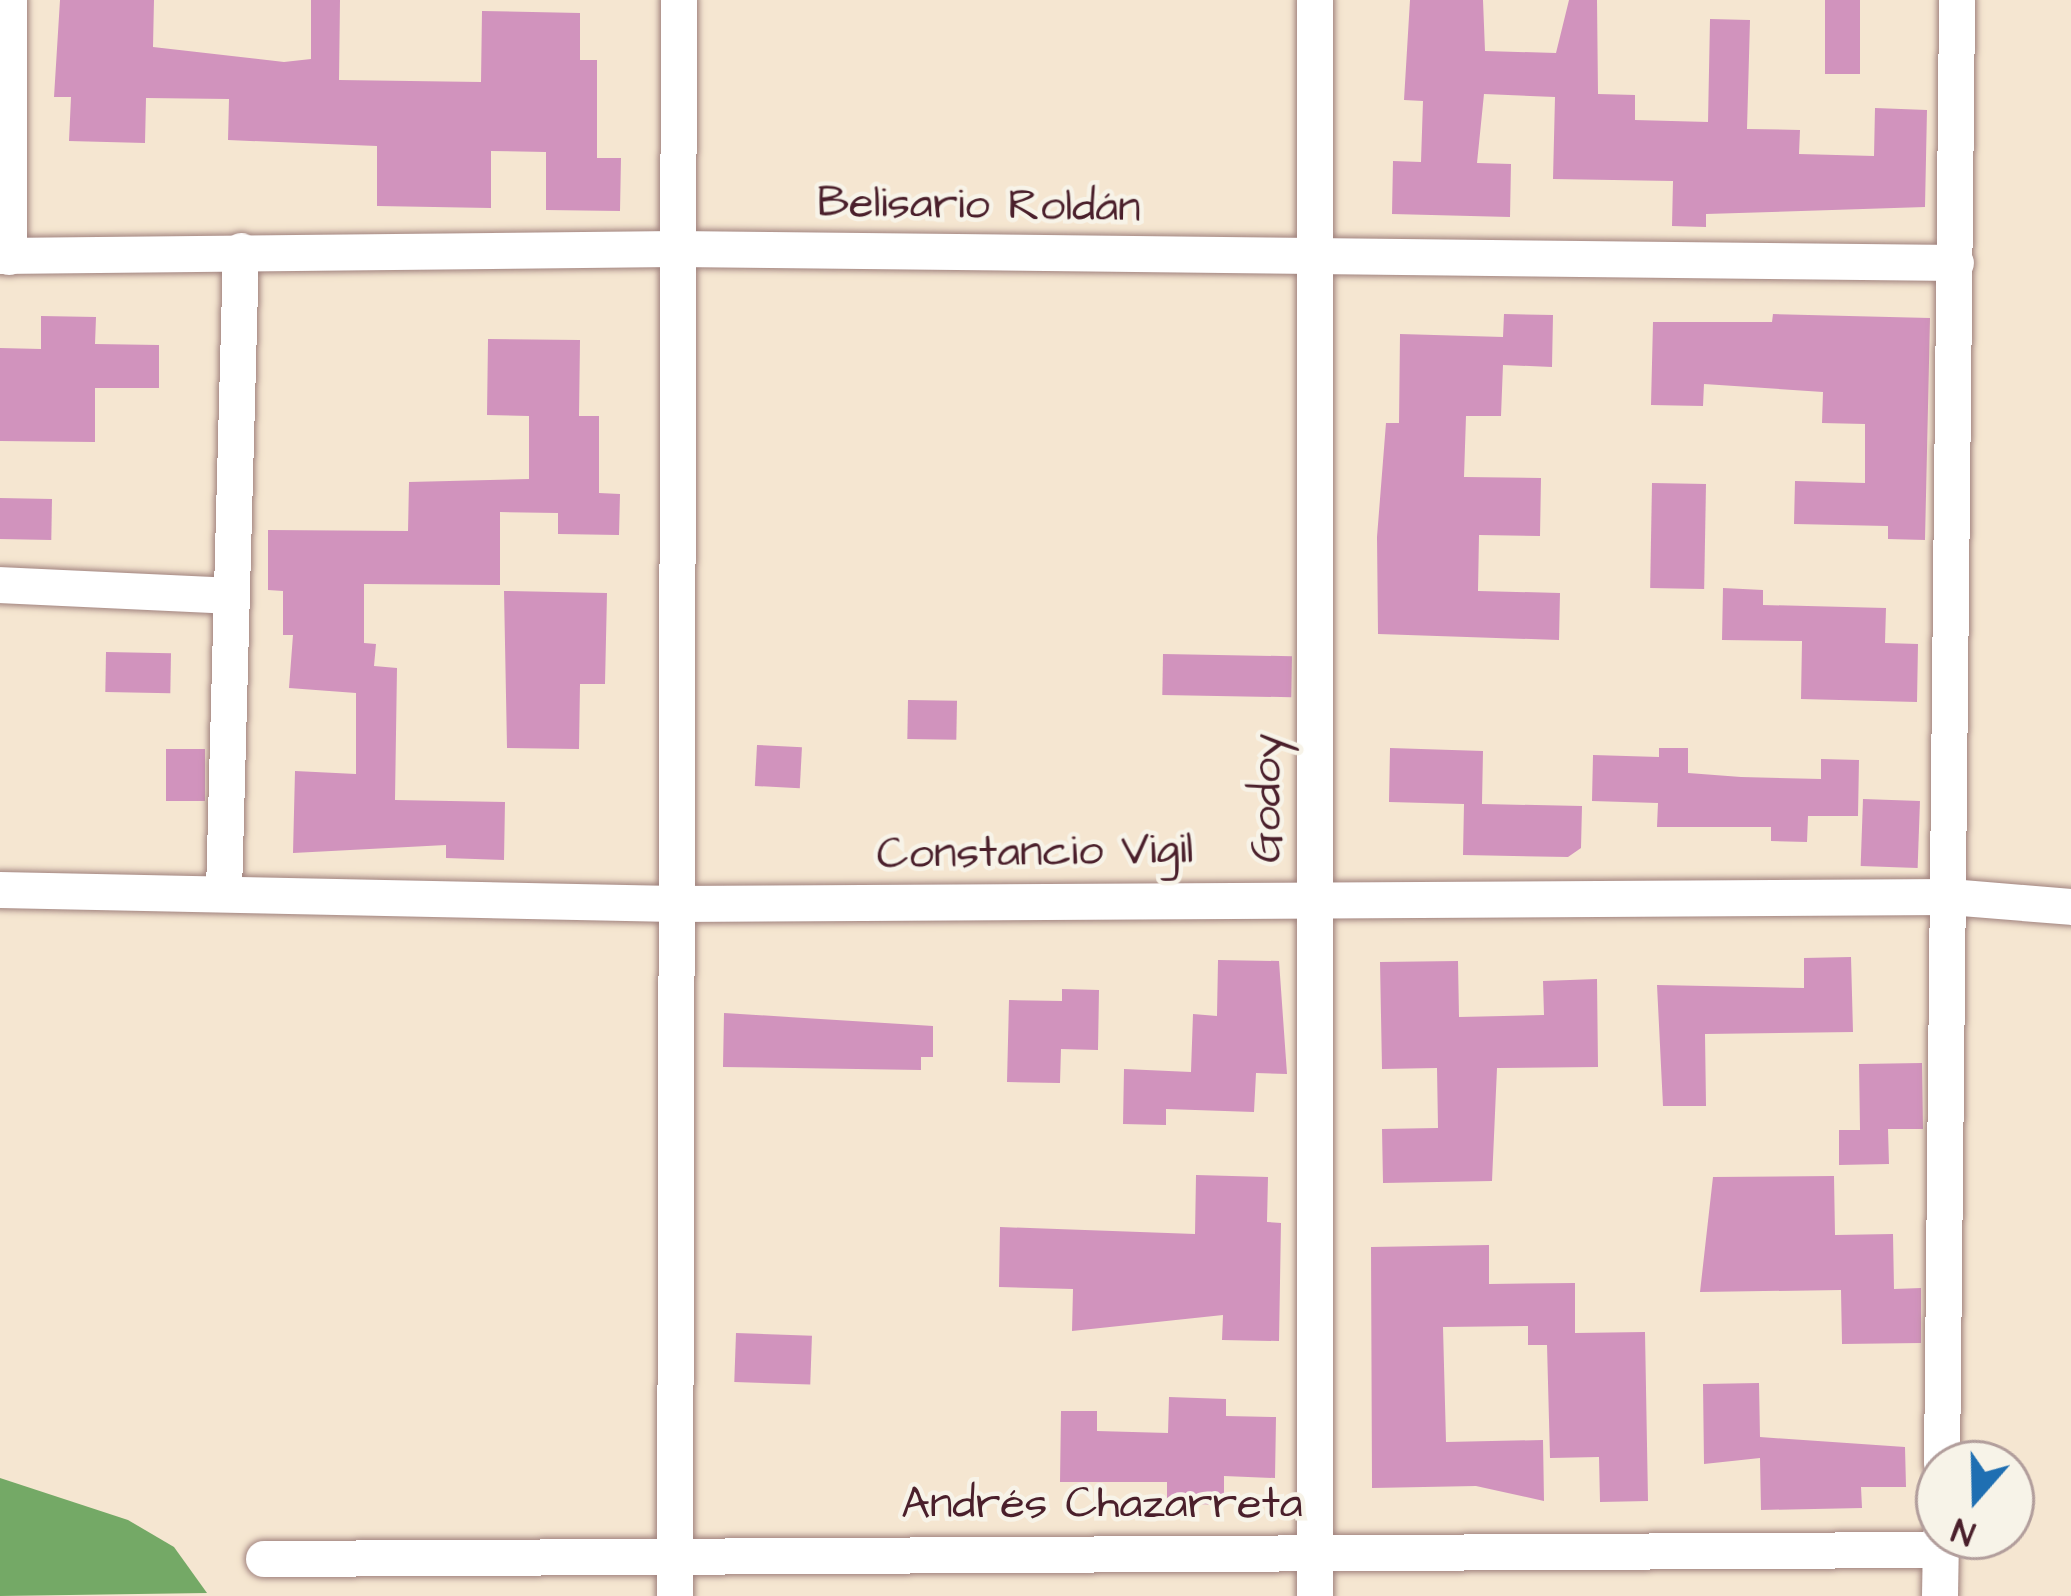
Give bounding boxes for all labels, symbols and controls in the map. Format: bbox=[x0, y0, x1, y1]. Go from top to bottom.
street label: Belisario Roldán bbox=[817, 176, 1141, 236]
street label: Godoy bbox=[1241, 733, 1295, 863]
street label: Constancio Vigil bbox=[876, 823, 1194, 883]
north arrow bbox=[1915, 1440, 2035, 1560]
street label: Andrés Chazarreta bbox=[901, 1478, 1303, 1532]
text: N bbox=[1946, 1506, 1981, 1556]

